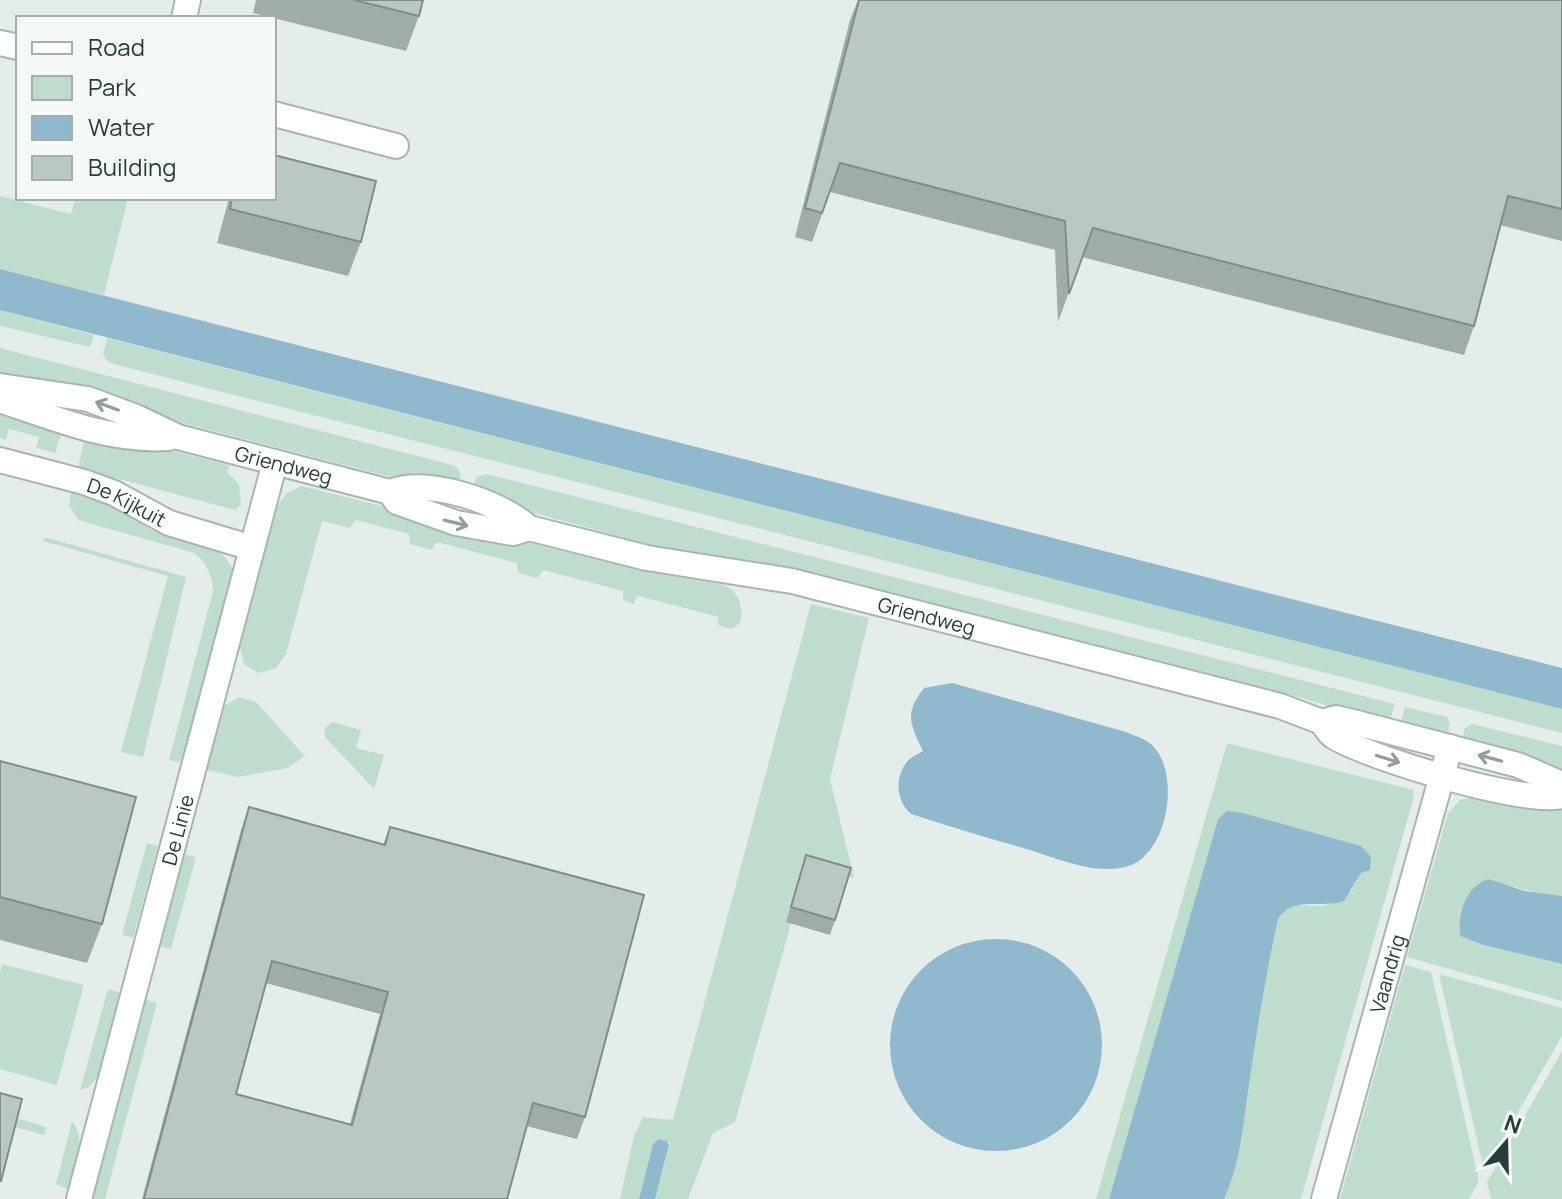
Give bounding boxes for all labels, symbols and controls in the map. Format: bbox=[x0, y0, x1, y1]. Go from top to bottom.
legend bbox=[16, 16, 276, 200]
text: Road bbox=[88, 30, 145, 63]
text: Park bbox=[88, 70, 137, 103]
text: Water bbox=[88, 110, 155, 143]
text: Building bbox=[88, 150, 176, 183]
one-way arrow bbox=[95, 398, 120, 412]
street label: Griendweg bbox=[232, 439, 335, 490]
street label: De Kijkuit bbox=[84, 471, 171, 533]
one-way arrow bbox=[442, 516, 468, 531]
street label: Griendweg bbox=[875, 590, 978, 641]
one-way arrow bbox=[1478, 750, 1504, 765]
one-way arrow bbox=[1374, 752, 1400, 767]
street label: De Linie bbox=[155, 791, 200, 868]
street label: Vaandrig bbox=[1363, 931, 1411, 1016]
north arrow bbox=[1466, 1103, 1546, 1183]
text: N bbox=[1500, 1107, 1525, 1141]

